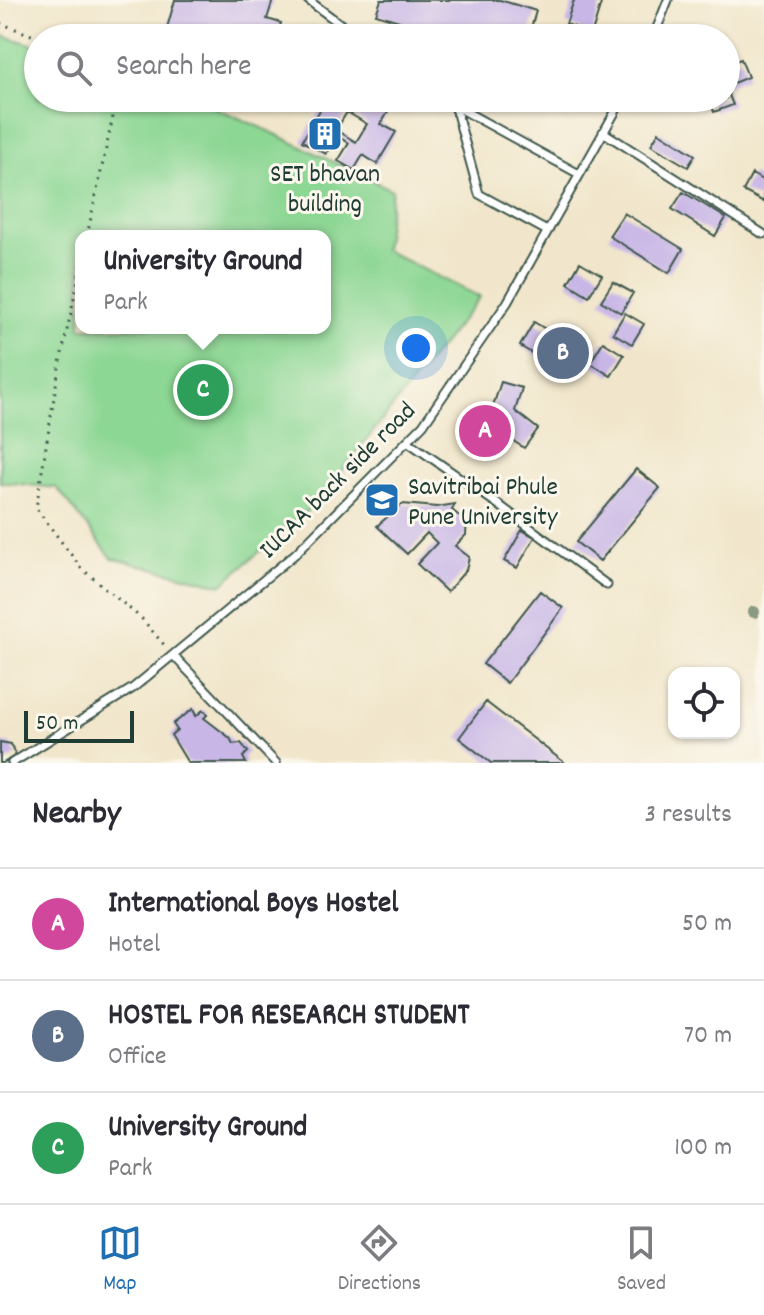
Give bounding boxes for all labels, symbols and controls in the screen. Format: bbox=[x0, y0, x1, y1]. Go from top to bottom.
search box bbox=[24, 24, 740, 112]
icon: search bbox=[52, 46, 96, 90]
text: Search here bbox=[116, 47, 252, 90]
building icon: SET bhavan building bbox=[306, 115, 344, 153]
place label: SET bhavan building bbox=[270, 157, 380, 224]
popup bbox=[75, 230, 331, 334]
text: University Ground bbox=[103, 242, 303, 285]
text: Park bbox=[103, 285, 148, 322]
pin: B bbox=[537, 323, 589, 383]
your location bbox=[396, 328, 436, 368]
pin: C bbox=[177, 360, 229, 420]
street label: IUCAA back side road bbox=[251, 394, 426, 569]
pin: A bbox=[459, 401, 511, 461]
place label: Savitribai Phule Pune University bbox=[408, 470, 558, 537]
school or university icon: Savitribai Phule Pune University bbox=[363, 481, 401, 519]
map controls bbox=[668, 667, 740, 739]
button: locate bbox=[668, 667, 740, 739]
scale bar bbox=[24, 707, 134, 743]
text: 50 m bbox=[36, 709, 78, 740]
text: Nearby bbox=[32, 791, 121, 840]
text: 3 results bbox=[645, 797, 732, 834]
text: International Boys Hostel bbox=[108, 884, 398, 927]
text: A bbox=[51, 906, 65, 943]
text: 50 m bbox=[682, 906, 732, 943]
text: Hotel bbox=[108, 927, 160, 964]
text: HOSTEL FOR RESEARCH STUDENT bbox=[108, 996, 469, 1039]
text: B bbox=[52, 1018, 64, 1055]
text: 70 m bbox=[684, 1018, 732, 1055]
text: Office bbox=[108, 1039, 166, 1076]
text: University Ground bbox=[108, 1108, 307, 1151]
text: C bbox=[52, 1130, 64, 1167]
text: 100 m bbox=[674, 1130, 732, 1167]
text: Park bbox=[108, 1151, 152, 1188]
tab: Map bbox=[98, 1221, 142, 1300]
tab: Directions bbox=[338, 1221, 421, 1300]
tab: Saved bbox=[617, 1221, 666, 1300]

